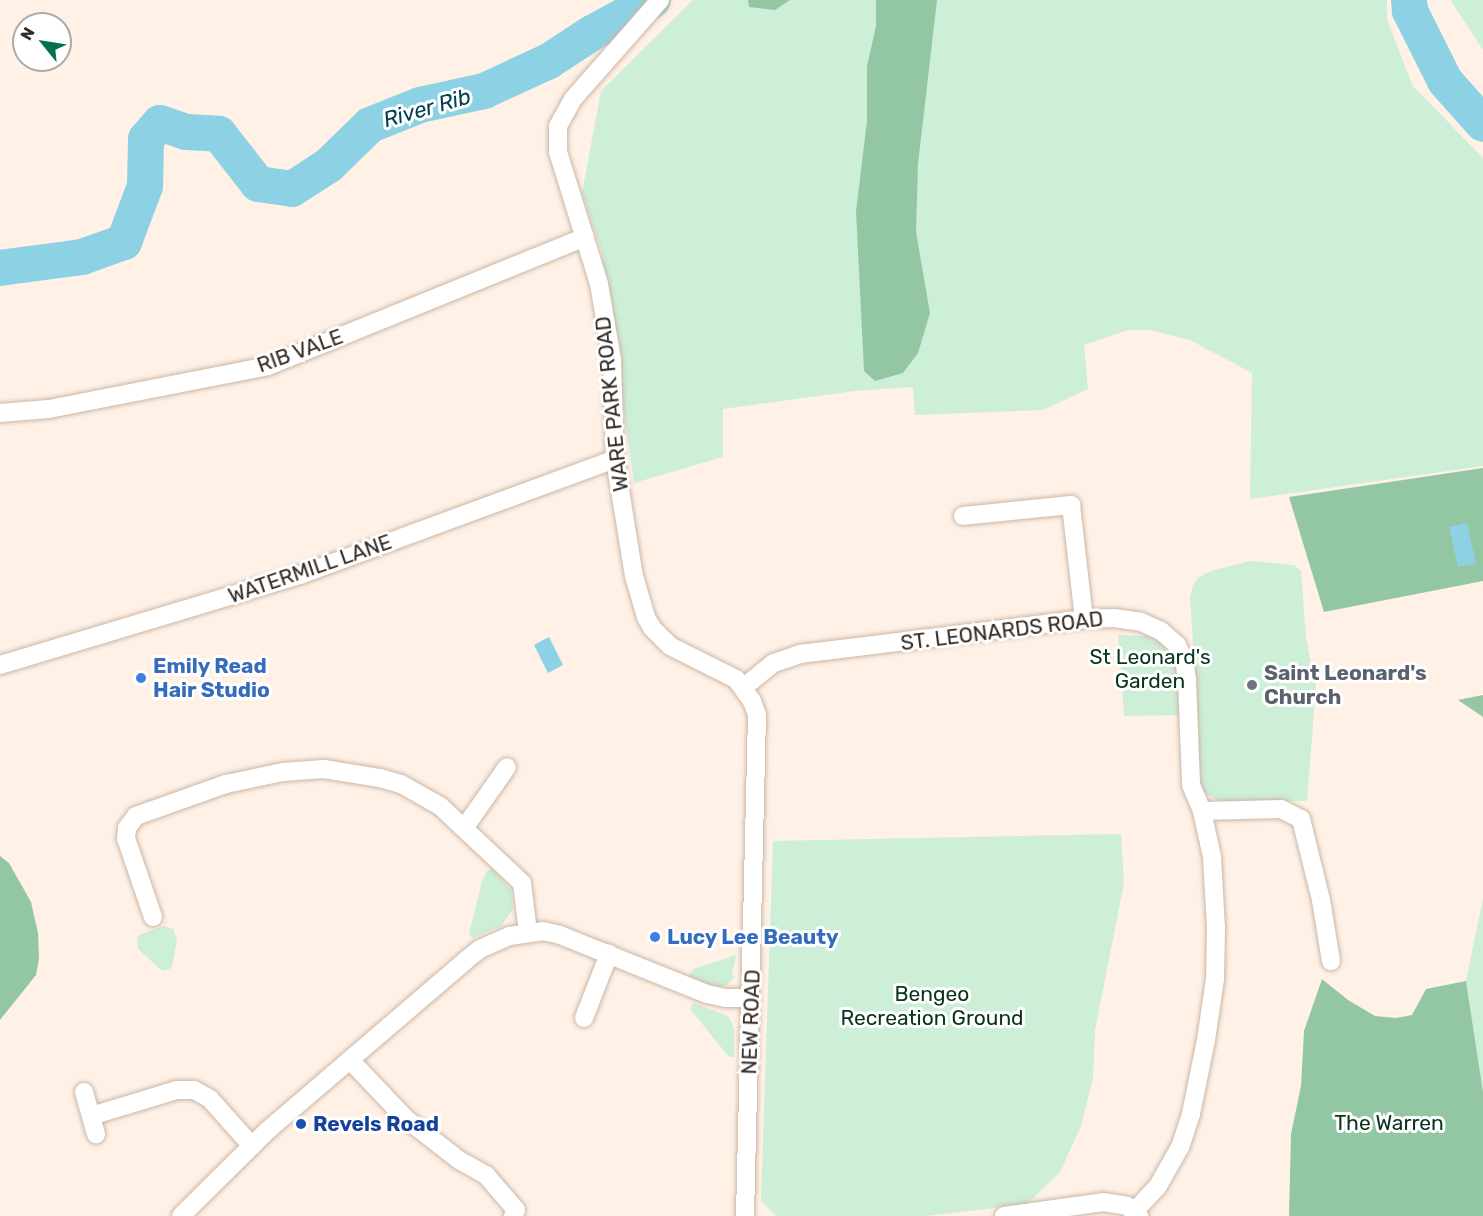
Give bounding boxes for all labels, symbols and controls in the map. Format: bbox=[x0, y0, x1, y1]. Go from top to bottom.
north arrow bbox=[12, 12, 72, 72]
text: N bbox=[17, 24, 39, 43]
water label: River Rib bbox=[380, 83, 474, 133]
street label: WARE PARK ROAD bbox=[590, 315, 634, 493]
street label: RIB VALE bbox=[253, 324, 347, 378]
street label: WATERMILL LANE bbox=[225, 529, 395, 609]
street label: ST. LEONARDS ROAD bbox=[899, 606, 1105, 656]
park label: St Leonard's Garden bbox=[1089, 644, 1211, 694]
place label: Emily Read Hair Studio bbox=[153, 653, 270, 703]
place label: Saint Leonard's Church bbox=[1264, 660, 1427, 710]
marker: Emily Read Hair Studio bbox=[134, 671, 148, 685]
marker: Saint Leonard's Church bbox=[1245, 678, 1259, 692]
place label: Lucy Lee Beauty bbox=[667, 924, 839, 950]
marker: Lucy Lee Beauty bbox=[648, 930, 662, 944]
street label: NEW ROAD bbox=[737, 969, 765, 1075]
park label: Bengeo Recreation Ground bbox=[840, 981, 1024, 1031]
park label: The Warren bbox=[1334, 1110, 1444, 1136]
place label: Revels Road bbox=[313, 1111, 439, 1137]
marker: Revels Road bbox=[294, 1117, 308, 1131]

